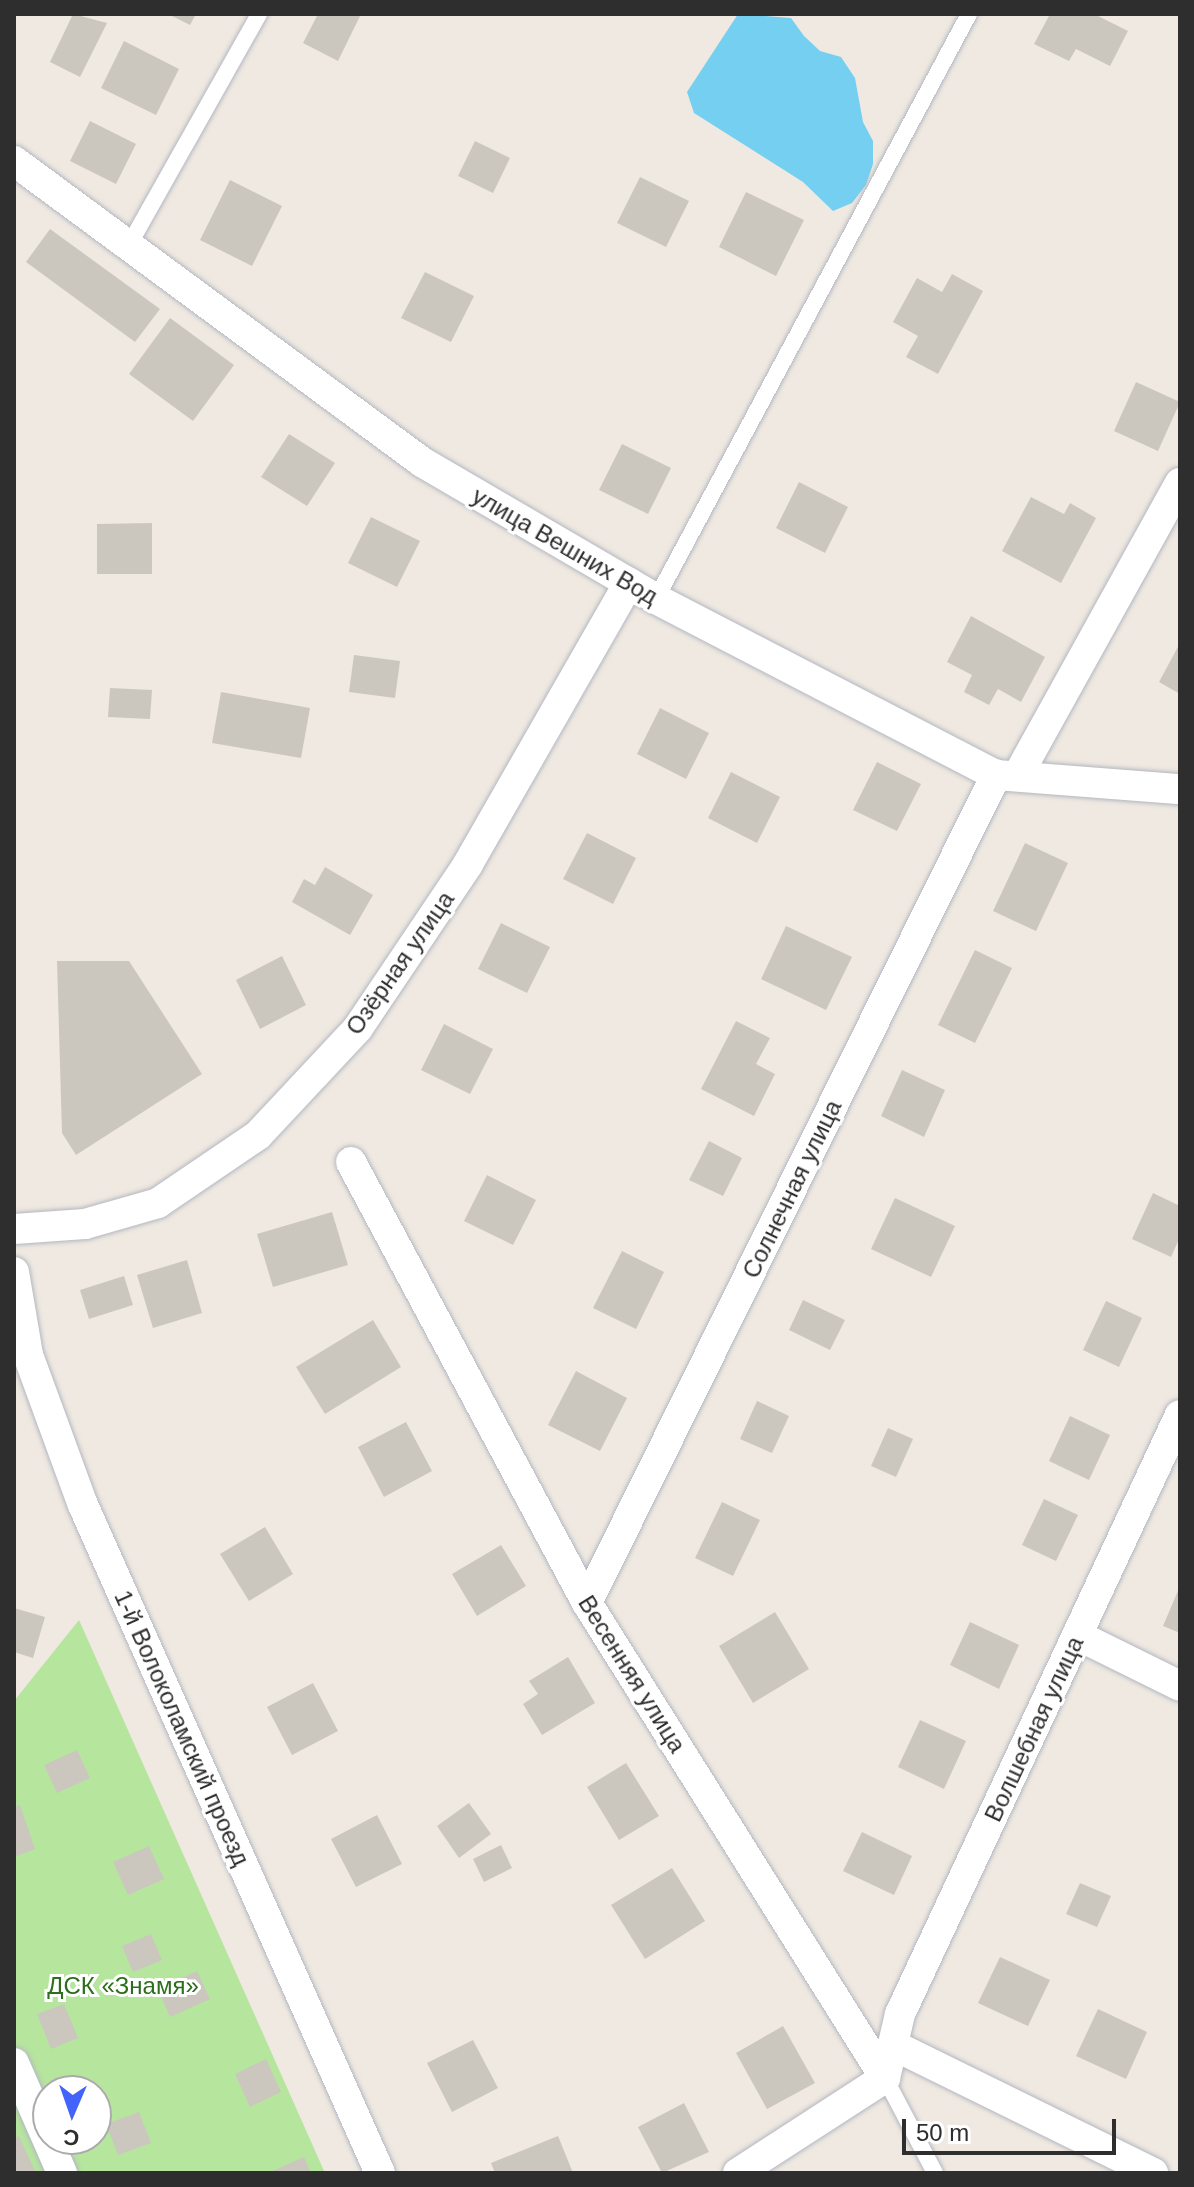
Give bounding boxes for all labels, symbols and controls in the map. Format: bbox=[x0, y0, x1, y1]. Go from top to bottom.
street label: улица Вешних Вод bbox=[467, 481, 663, 611]
street label: Озёрная улица bbox=[340, 886, 460, 1040]
street label: Солнечная улица bbox=[736, 1095, 848, 1283]
street label: 1-й Волоколамский проезд bbox=[108, 1586, 256, 1870]
street label: Весенняя улица bbox=[572, 1590, 692, 1758]
street label: Волшебная улица bbox=[978, 1632, 1090, 1826]
park label: ДСК «Знамя» bbox=[47, 1972, 199, 2000]
north arrow bbox=[32, 2075, 112, 2155]
scale bar bbox=[906, 2103, 1120, 2153]
text: 50 m bbox=[916, 2119, 969, 2146]
text: С bbox=[63, 2125, 80, 2150]

